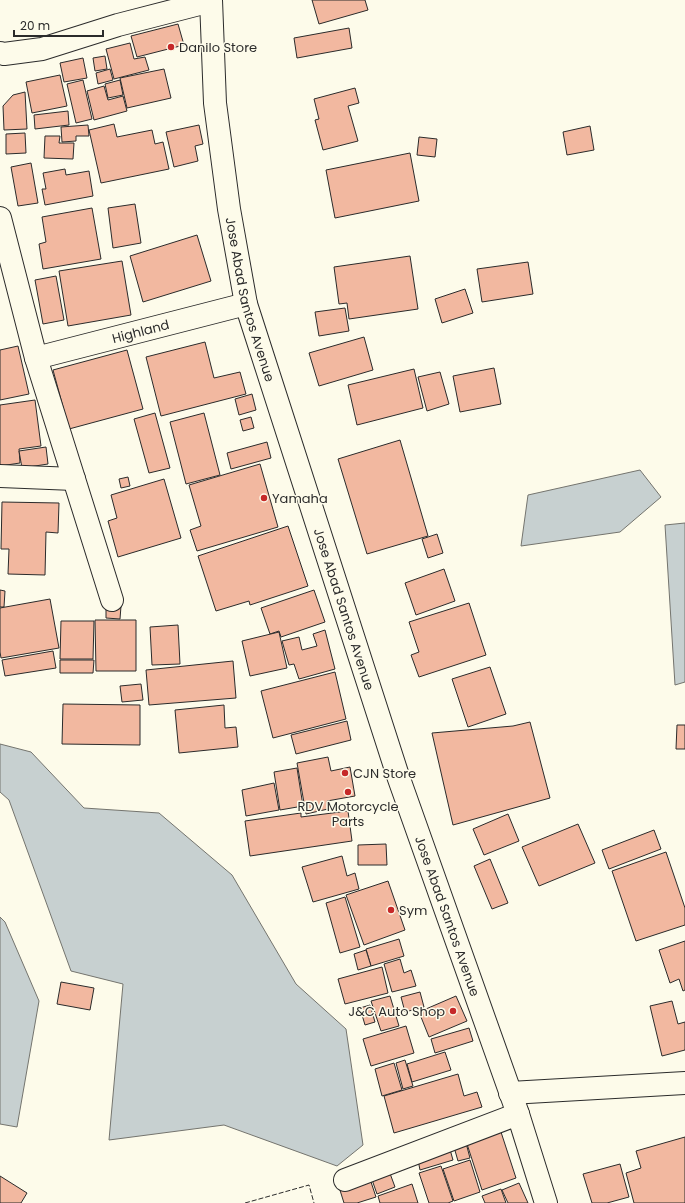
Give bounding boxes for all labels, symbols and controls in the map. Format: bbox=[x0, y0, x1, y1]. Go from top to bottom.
scale bar bbox=[14, 12, 103, 38]
text: 20 m bbox=[20, 17, 50, 34]
place label: Danilo Store bbox=[179, 38, 257, 57]
marker: Danilo Store bbox=[166, 42, 176, 52]
street label: Jose Abad Santos Avenue bbox=[221, 216, 279, 384]
street label: Highland bbox=[110, 315, 171, 348]
place label: Yamaha bbox=[272, 489, 328, 508]
marker: Yamaha bbox=[259, 493, 269, 503]
street label: Jose Abad Santos Avenue bbox=[309, 526, 379, 693]
place label: CJN Store bbox=[353, 764, 416, 783]
marker: CJN Store bbox=[340, 768, 350, 778]
marker: RDV Motorcycle Parts bbox=[343, 787, 353, 797]
place label: RDV Motorcycle Parts bbox=[297, 797, 399, 831]
street label: Jose Abad Santos Avenue bbox=[410, 833, 485, 999]
place label: Sym bbox=[399, 901, 427, 920]
marker: Sym bbox=[386, 905, 396, 915]
place label: J&C Auto Shop bbox=[348, 1002, 445, 1021]
marker: J&C Auto Shop bbox=[448, 1006, 458, 1016]

